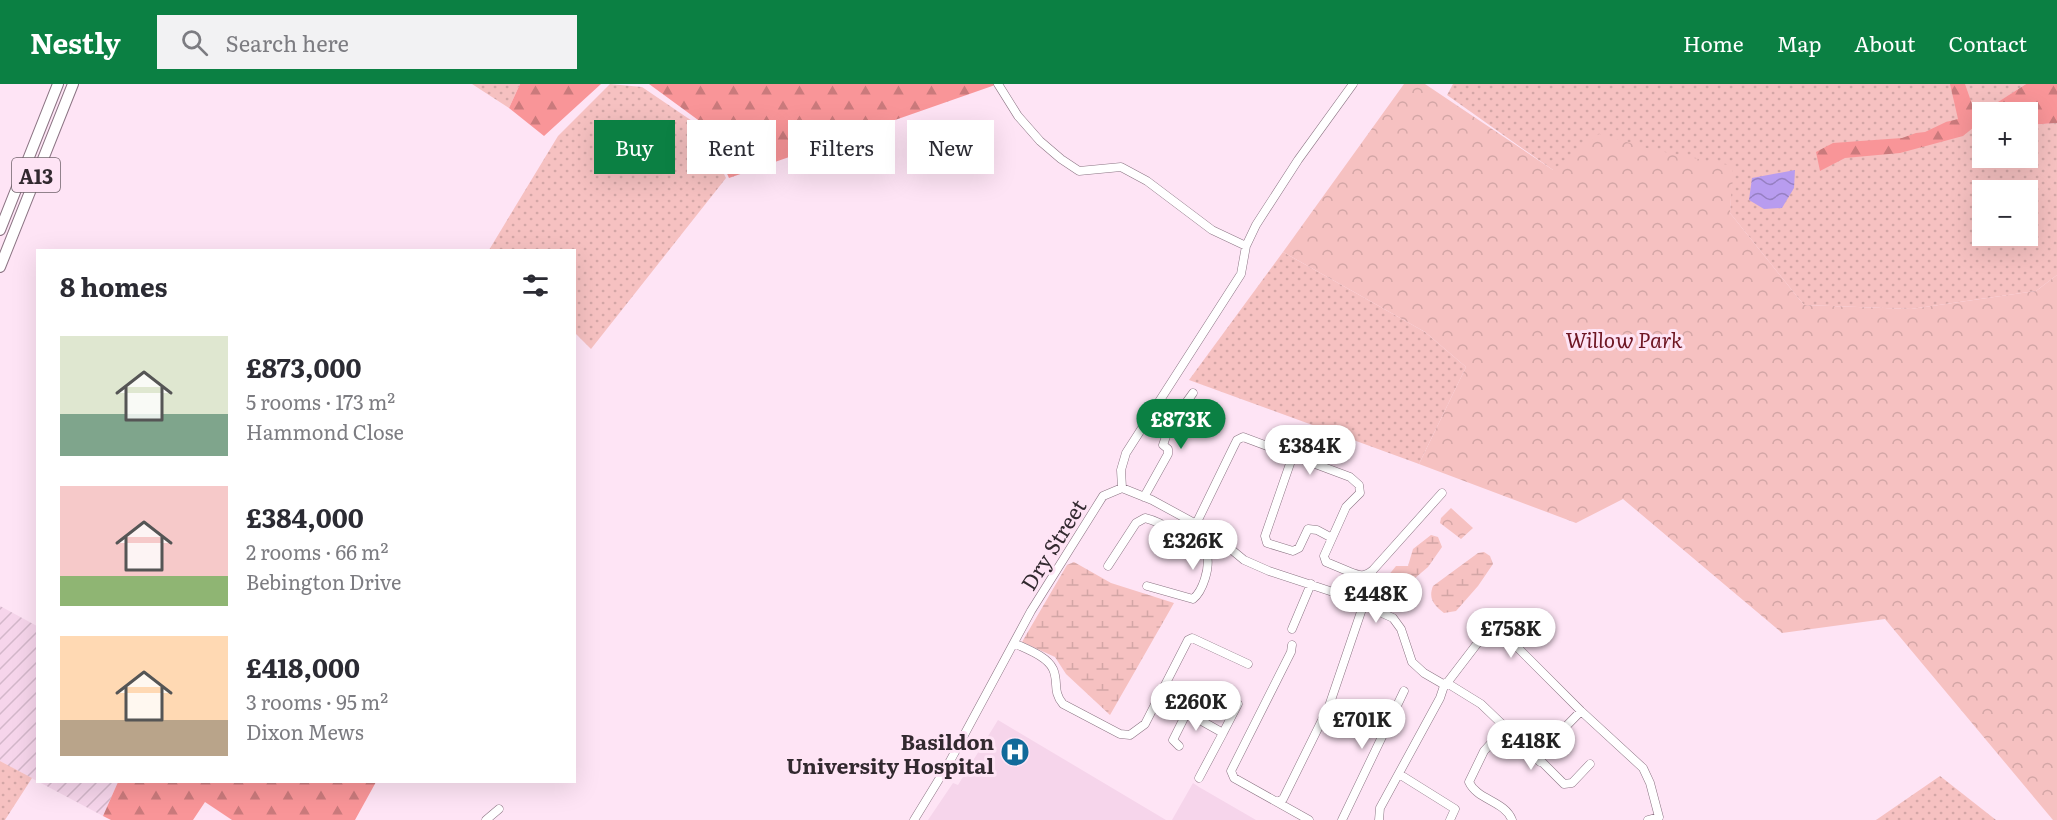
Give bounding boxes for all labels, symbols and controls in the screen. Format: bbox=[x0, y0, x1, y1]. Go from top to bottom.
search box bbox=[157, 15, 577, 69]
text: Nestly bbox=[30, 21, 121, 63]
icon: search bbox=[178, 26, 211, 59]
text: Search here bbox=[226, 26, 349, 59]
text: Home bbox=[1683, 27, 1744, 58]
text: Map bbox=[1777, 27, 1821, 58]
text: About bbox=[1854, 27, 1916, 58]
text: Contact bbox=[1949, 27, 2027, 58]
map controls bbox=[1972, 102, 2038, 246]
button: + bbox=[1972, 102, 2038, 168]
chip: Buy bbox=[594, 120, 675, 174]
chip: Rent bbox=[687, 120, 776, 174]
chip: Filters bbox=[788, 120, 895, 174]
chip: New bbox=[907, 120, 994, 174]
road number: A13 bbox=[12, 158, 60, 192]
button: − bbox=[1972, 180, 2038, 246]
text: 8 homes bbox=[60, 266, 168, 305]
icon: filters bbox=[519, 269, 552, 302]
park label: Willow Park bbox=[1566, 323, 1683, 354]
text: £873,000 bbox=[246, 347, 362, 386]
icon: home bbox=[108, 360, 180, 432]
text: 5 rooms · 173 m² bbox=[246, 386, 395, 416]
pin: £873K bbox=[1139, 399, 1223, 450]
text: £873K bbox=[1150, 403, 1212, 433]
text: Hammond Close bbox=[246, 416, 404, 446]
pin: £384K bbox=[1268, 425, 1352, 476]
text: £384K bbox=[1279, 429, 1341, 459]
street label: Dry Street bbox=[1012, 492, 1093, 596]
text: £384,000 bbox=[246, 497, 364, 536]
icon: home bbox=[108, 510, 180, 582]
pin: £326K bbox=[1151, 520, 1235, 571]
text: £326K bbox=[1163, 524, 1223, 554]
text: 2 rooms · 66 m² bbox=[246, 536, 388, 566]
text: Bebington Drive bbox=[246, 566, 401, 596]
pin: £448K bbox=[1334, 573, 1418, 624]
text: £448K bbox=[1344, 577, 1408, 607]
pin: £758K bbox=[1469, 608, 1553, 659]
text: £758K bbox=[1481, 612, 1541, 642]
text: £418,000 bbox=[246, 647, 360, 686]
icon: home bbox=[108, 660, 180, 732]
pin: £260K bbox=[1154, 681, 1238, 732]
text: £260K bbox=[1165, 685, 1227, 715]
text: 3 rooms · 95 m² bbox=[246, 686, 388, 716]
pin: £701K bbox=[1320, 699, 1404, 750]
text: £701K bbox=[1332, 703, 1392, 733]
text: Dixon Mews bbox=[246, 716, 364, 746]
pin: £418K bbox=[1489, 720, 1573, 771]
text: £418K bbox=[1501, 724, 1561, 754]
place label: Basildon University Hospital bbox=[786, 725, 994, 780]
hospital icon: Basildon University Hospital bbox=[999, 736, 1031, 768]

